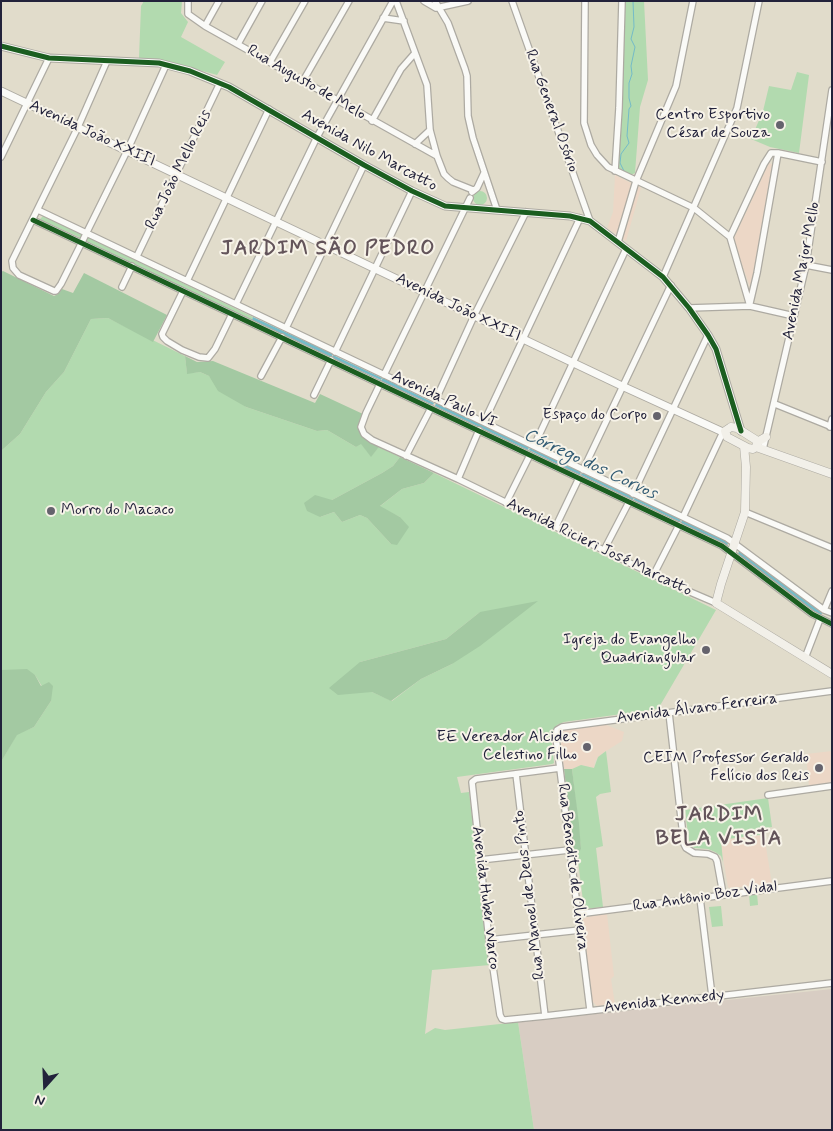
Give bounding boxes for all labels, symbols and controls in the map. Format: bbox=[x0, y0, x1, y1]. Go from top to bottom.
street label: Rua Augusto de Melo bbox=[243, 41, 369, 125]
street label: Rua General Osório bbox=[520, 47, 582, 175]
street label: Avenida João XXIII bbox=[26, 96, 158, 172]
street label: Avenida Nilo Marcatto bbox=[298, 106, 440, 196]
place label: Centro Esportivo César de Souza bbox=[655, 106, 770, 144]
street label: Rua João Mello Reis bbox=[142, 107, 216, 233]
marker: Centro Esportivo César de Souza bbox=[774, 119, 786, 131]
street label: Avenida Major Mello bbox=[779, 200, 825, 342]
district label: JARDIM SÃO PEDRO bbox=[217, 237, 439, 263]
street label: Avenida João XXIII bbox=[392, 269, 524, 347]
street label: Avenida Paulo VI bbox=[388, 367, 500, 433]
place label: Espaço do Corpo bbox=[543, 406, 647, 426]
marker: Espaço do Corpo bbox=[651, 410, 663, 422]
water label: Córrego dos Corvos bbox=[520, 425, 660, 505]
street label: Avenida Ricieri José Marcatto bbox=[503, 495, 695, 601]
place label: Morro do Macaco bbox=[61, 501, 174, 521]
marker: Morro do Macaco bbox=[45, 505, 57, 517]
place label: Igreja do Evangelho Quadriangular bbox=[563, 631, 696, 669]
marker: Igreja do Evangelho Quadriangular bbox=[700, 644, 712, 656]
street label: Avenida Álvaro Ferreira bbox=[616, 690, 778, 728]
place label: EE Vereador Alcides Celestino Filho bbox=[437, 728, 577, 766]
marker: EE Vereador Alcides Celestino Filho bbox=[581, 741, 593, 753]
place label: CEIM Professor Geraldo Felício dos Reis bbox=[643, 749, 809, 787]
marker: CEIM Professor Geraldo Felício dos Reis bbox=[813, 762, 825, 774]
street label: Rua Benedito de Oliveira bbox=[552, 782, 592, 952]
district label: JARDIM BELA VISTA bbox=[655, 803, 783, 853]
street label: Rua Manoel de Deus Pinto bbox=[510, 809, 550, 981]
street label: Avenida Huber Warco bbox=[467, 825, 503, 971]
street label: Rua Antônio Boz Vidal bbox=[632, 877, 778, 917]
street label: Avenida Kennedy bbox=[603, 986, 725, 1018]
north arrow bbox=[20, 1061, 70, 1111]
text: N bbox=[32, 1090, 47, 1110]

